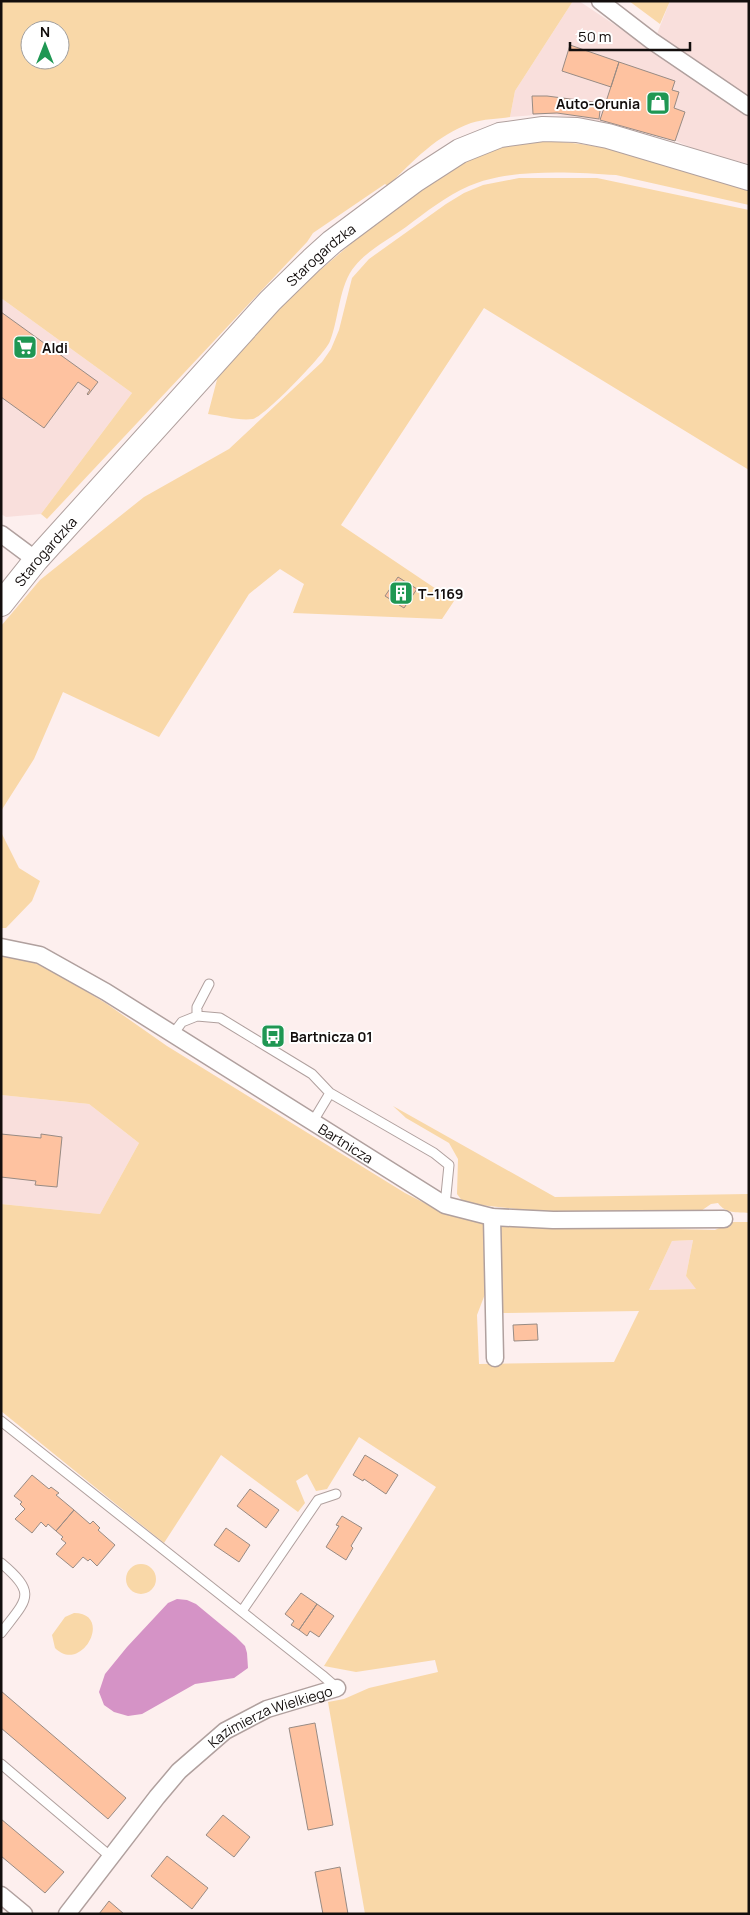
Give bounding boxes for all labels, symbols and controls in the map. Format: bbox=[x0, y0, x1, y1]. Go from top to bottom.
north arrow bbox=[20, 20, 70, 70]
scale bar bbox=[570, 20, 690, 52]
text: N bbox=[40, 22, 50, 41]
text: 50 m bbox=[578, 26, 612, 47]
shop icon: Auto-Orunia bbox=[645, 90, 671, 116]
place label: Auto-Orunia bbox=[556, 94, 640, 113]
street label: Starogardzka bbox=[282, 219, 359, 290]
supermarket icon: Aldi bbox=[12, 334, 38, 360]
place label: Aldi bbox=[42, 338, 68, 357]
street label: Starogardzka bbox=[10, 512, 81, 590]
building icon: T--1169 bbox=[388, 580, 414, 606]
place label: T--1169 bbox=[418, 584, 463, 603]
bus stop icon: Bartnicza 01 bbox=[260, 1023, 286, 1049]
place label: Bartnicza 01 bbox=[290, 1027, 373, 1046]
street label: Bartnicza bbox=[315, 1119, 377, 1167]
street label: Kazimierza Wielkiego bbox=[203, 1680, 335, 1751]

